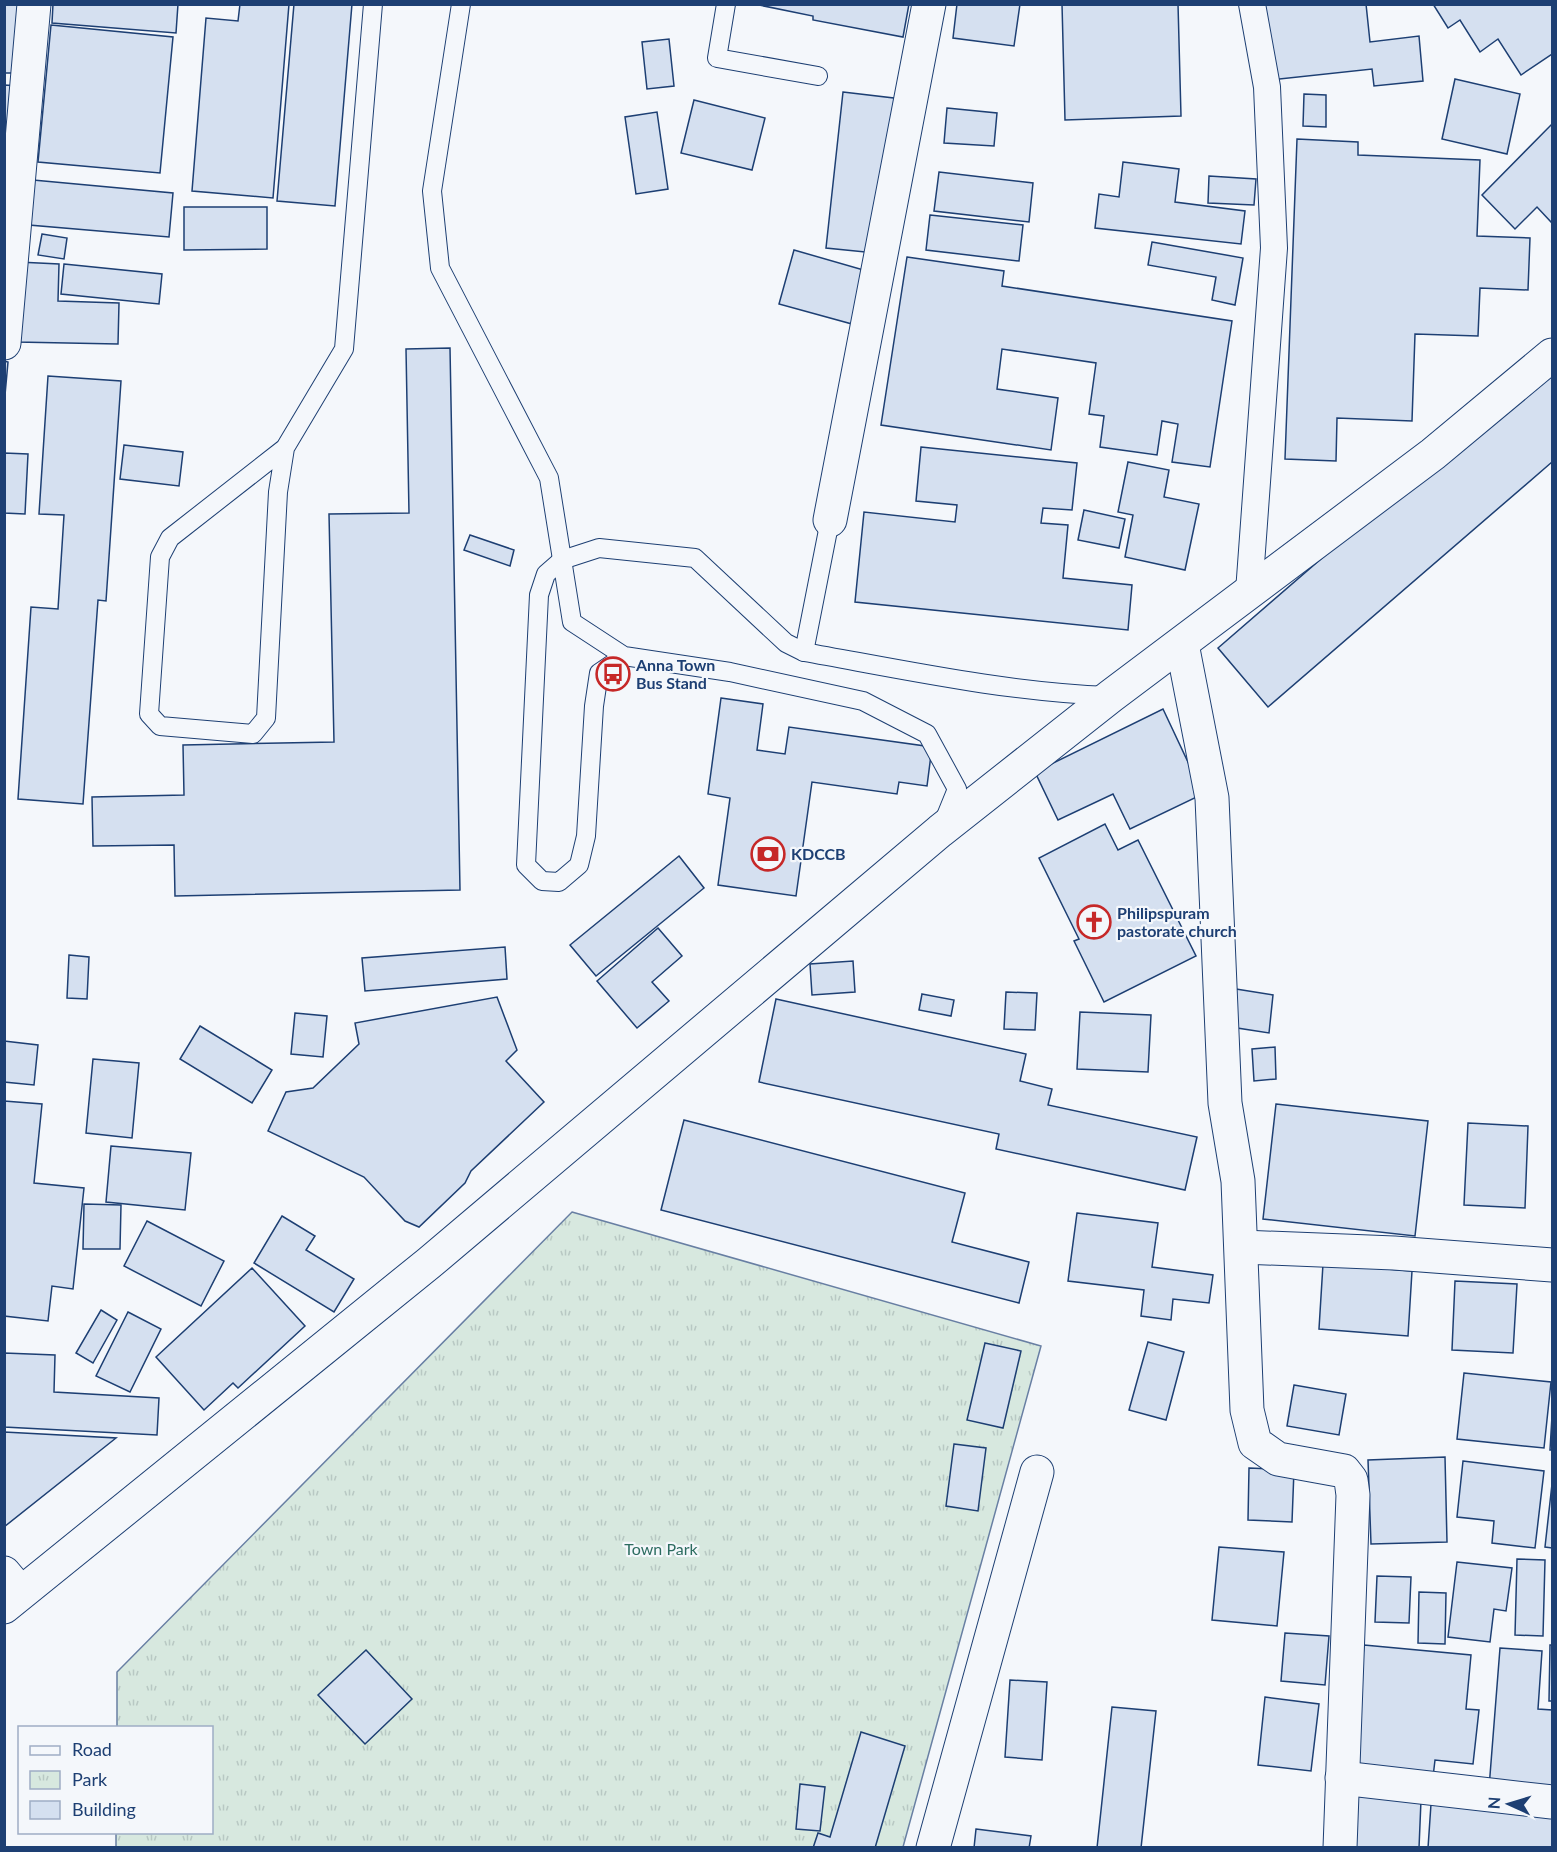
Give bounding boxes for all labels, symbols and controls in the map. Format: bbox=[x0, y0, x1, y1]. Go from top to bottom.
place label: Anna Town Bus Stand bbox=[635, 655, 715, 692]
bus stop icon: Anna Town Bus Stand bbox=[595, 656, 631, 692]
bank icon: KDCCB bbox=[750, 836, 786, 872]
place label: KDCCB bbox=[791, 844, 846, 863]
place label: Philipspuram pastorate church bbox=[1117, 903, 1237, 940]
church icon: Philipspuram pastorate church bbox=[1076, 904, 1112, 940]
park label: Town Park bbox=[624, 1539, 699, 1558]
legend bbox=[18, 1726, 213, 1834]
text: Road bbox=[72, 1738, 112, 1760]
text: Park bbox=[72, 1768, 108, 1790]
north arrow bbox=[1479, 1774, 1539, 1834]
text: N bbox=[1484, 1796, 1503, 1810]
text: Building bbox=[72, 1798, 136, 1820]

